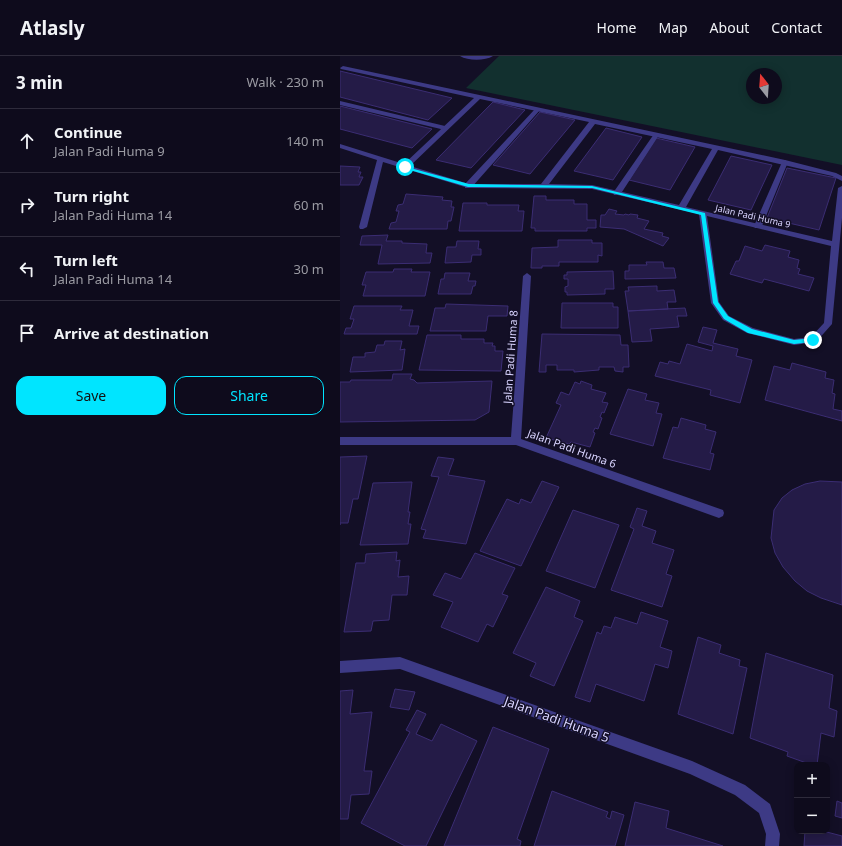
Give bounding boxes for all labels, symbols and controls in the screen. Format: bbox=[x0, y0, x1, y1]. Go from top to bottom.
text: Atlasly bbox=[20, 15, 85, 41]
text: Home bbox=[597, 18, 636, 37]
text: Map bbox=[658, 18, 688, 37]
text: About bbox=[710, 18, 749, 37]
text: Contact bbox=[771, 18, 822, 37]
north arrow bbox=[746, 68, 782, 104]
text: 3 min bbox=[16, 71, 63, 94]
text: Walk · 230 m bbox=[246, 73, 324, 91]
text: Continue bbox=[54, 122, 122, 142]
icon: ahead bbox=[16, 130, 38, 152]
text: 140 m bbox=[286, 132, 324, 150]
text: Jalan Padi Huma 9 bbox=[54, 142, 165, 160]
route start bbox=[396, 158, 414, 176]
text: Turn right bbox=[54, 186, 129, 206]
icon: right bbox=[16, 194, 38, 216]
text: 60 m bbox=[294, 196, 324, 214]
street label: Jalan Padi Huma 9 bbox=[713, 201, 792, 231]
text: Jalan Padi Huma 14 bbox=[54, 206, 172, 224]
text: Turn left bbox=[54, 250, 118, 270]
icon: left bbox=[16, 258, 38, 280]
text: 30 m bbox=[294, 260, 324, 278]
text: Jalan Padi Huma 14 bbox=[54, 270, 172, 288]
street label: Jalan Padi Huma 8 bbox=[499, 310, 521, 405]
icon: arrive bbox=[16, 322, 38, 344]
text: Arrive at destination bbox=[54, 323, 209, 343]
route end bbox=[804, 331, 822, 349]
button: Save bbox=[16, 376, 166, 415]
button: Share bbox=[174, 376, 324, 415]
street label: Jalan Padi Huma 6 bbox=[524, 425, 619, 471]
street label: Jalan Padi Huma 5 bbox=[500, 691, 612, 746]
map controls bbox=[794, 762, 830, 834]
button: + bbox=[794, 762, 830, 798]
button: − bbox=[794, 798, 830, 834]

